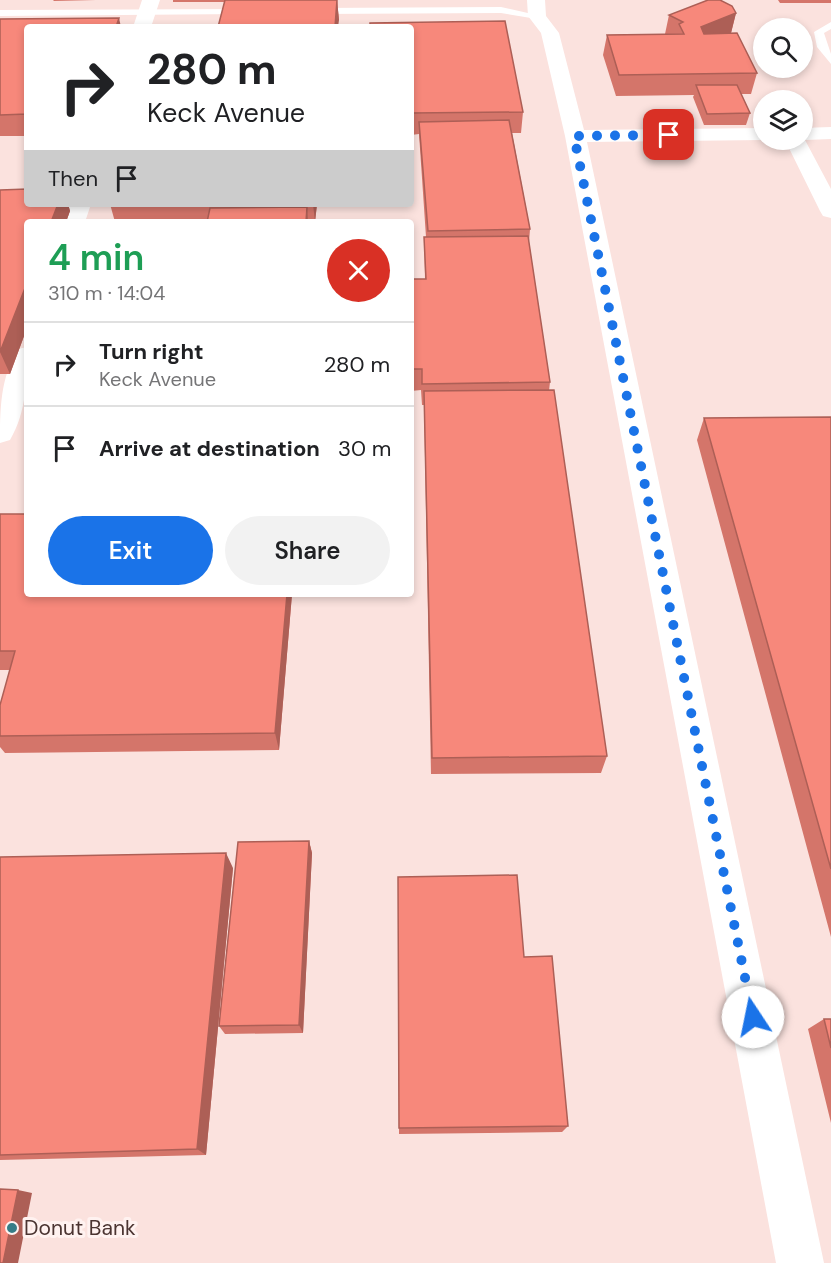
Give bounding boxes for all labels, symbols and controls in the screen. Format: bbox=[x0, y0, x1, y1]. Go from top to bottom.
map controls bbox=[753, 18, 813, 150]
button: search bbox=[753, 18, 813, 78]
text: 280 m bbox=[147, 42, 277, 97]
icon: right bbox=[48, 48, 126, 126]
button: layers bbox=[753, 90, 813, 150]
text: Keck Avenue bbox=[147, 95, 305, 130]
pin bbox=[643, 109, 694, 160]
icon: arrive bbox=[652, 118, 685, 151]
icon: arrive bbox=[110, 162, 143, 195]
text: Then bbox=[48, 164, 98, 193]
text: 4 min bbox=[48, 234, 144, 281]
button: close bbox=[327, 239, 390, 302]
text: 310 m · 14:04 bbox=[48, 280, 165, 306]
text: Turn right bbox=[99, 337, 204, 366]
icon: right bbox=[48, 348, 81, 381]
text: 280 m bbox=[324, 350, 390, 379]
text: Keck Avenue bbox=[99, 366, 216, 392]
icon: arrive bbox=[48, 432, 81, 465]
text: Arrive at destination bbox=[99, 434, 320, 463]
text: 30 m bbox=[338, 434, 391, 463]
button: Exit bbox=[48, 516, 213, 585]
button: Share bbox=[225, 516, 390, 585]
position arrow bbox=[721, 985, 785, 1049]
place label: Donut Bank bbox=[24, 1214, 136, 1242]
marker: Donut Bank bbox=[5, 1221, 19, 1235]

